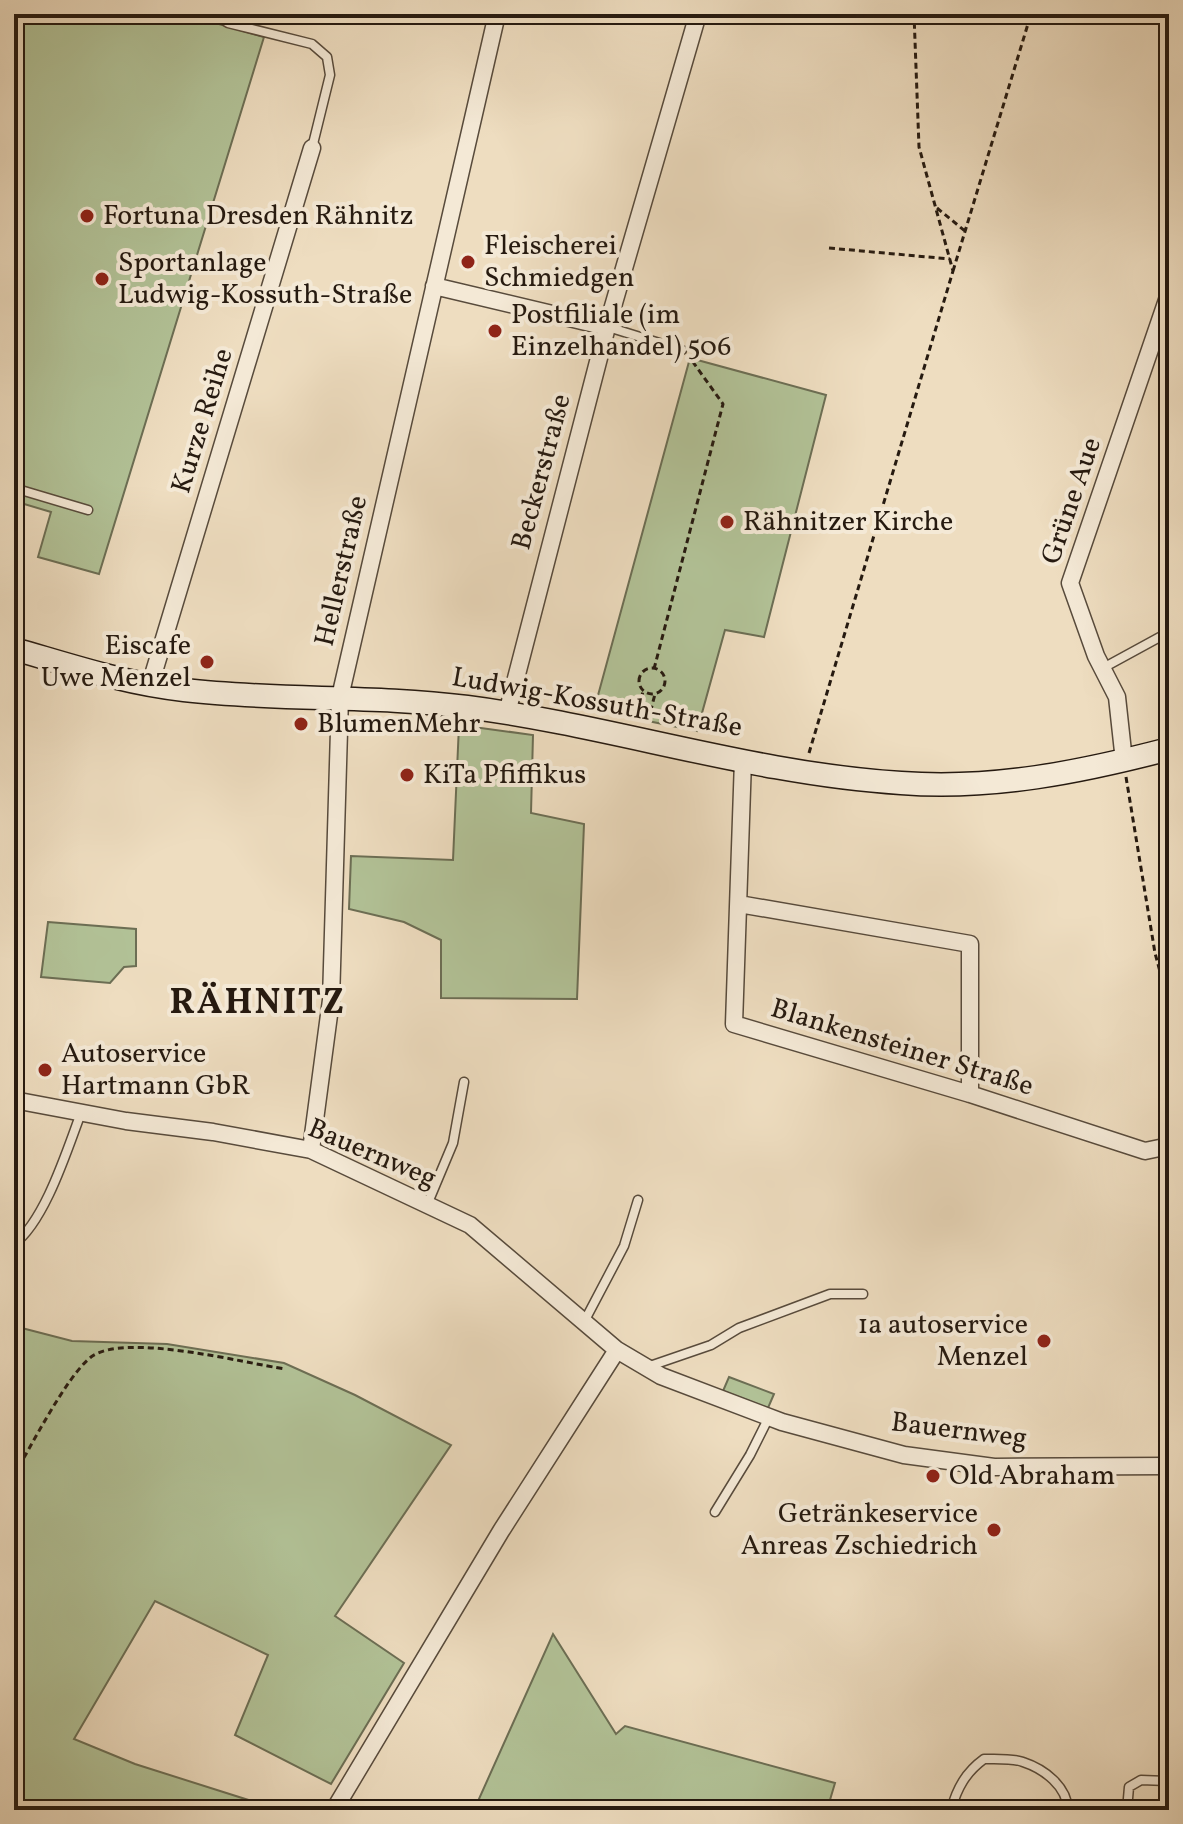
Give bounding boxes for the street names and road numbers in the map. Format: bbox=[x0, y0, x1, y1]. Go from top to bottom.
street label: Kurze Reihe bbox=[162, 344, 244, 498]
street label: Beckerstraße bbox=[502, 390, 582, 554]
street label: Grüne Aue bbox=[1032, 432, 1112, 570]
street label: Hellerstraße bbox=[306, 492, 378, 650]
street label: Ludwig-Kossuth-Straße bbox=[449, 658, 745, 748]
street label: Blankensteiner Straße bbox=[766, 989, 1038, 1107]
street label: Bauernweg bbox=[301, 1109, 443, 1199]
street label: Bauernweg bbox=[889, 1403, 1029, 1459]

